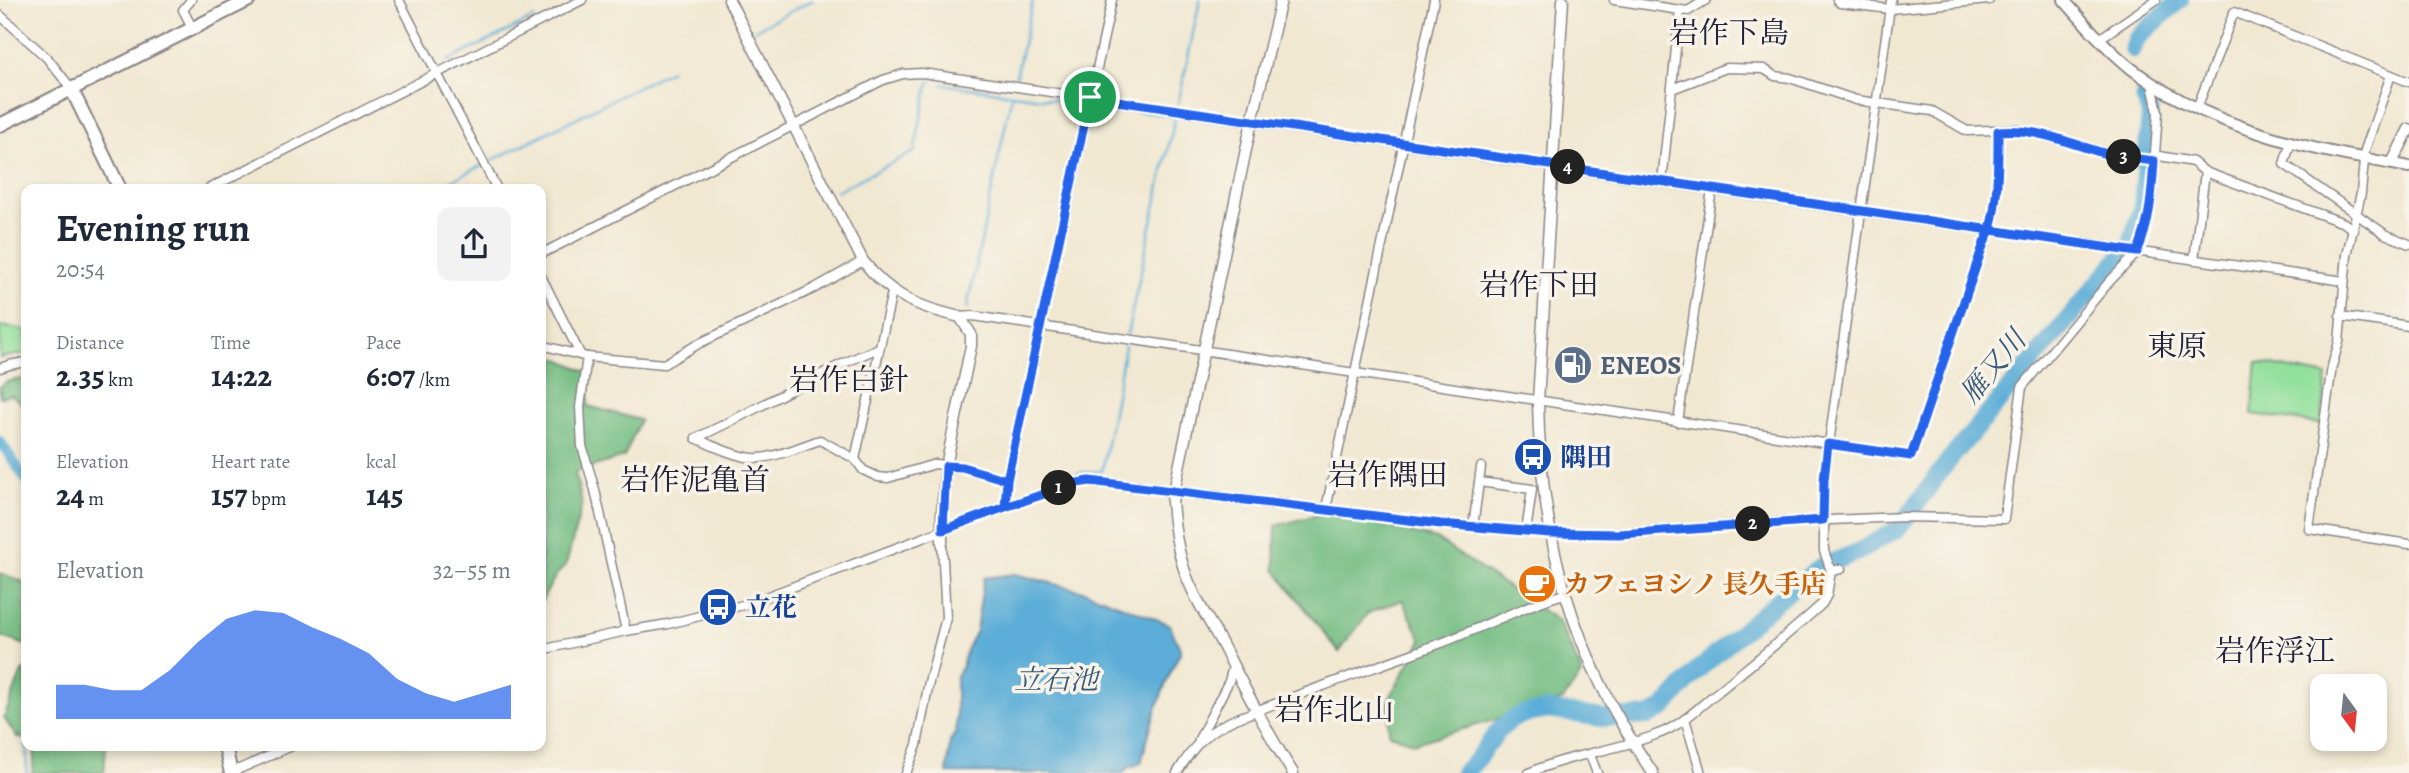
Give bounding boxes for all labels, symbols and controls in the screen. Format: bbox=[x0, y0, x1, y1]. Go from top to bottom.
district label: 岩作下島 bbox=[1669, 13, 1789, 53]
pin bbox=[1060, 67, 1120, 127]
icon: arrive bbox=[1071, 78, 1109, 116]
pin: 3 bbox=[2106, 140, 2142, 174]
text: 3 bbox=[2119, 143, 2128, 169]
pin: 4 bbox=[1550, 150, 1586, 184]
text: 4 bbox=[1563, 153, 1572, 179]
text: Evening run bbox=[56, 202, 250, 254]
button: share bbox=[437, 207, 511, 281]
text: 20:54 bbox=[56, 254, 105, 285]
district label: 岩作下田 bbox=[1479, 265, 1599, 305]
water label: 雁又川 bbox=[1951, 320, 2036, 411]
district label: 東原 bbox=[2147, 326, 2207, 366]
text: Distance bbox=[56, 330, 124, 356]
text: Time bbox=[211, 330, 250, 356]
text: Pace bbox=[366, 330, 401, 356]
fuel station icon: ENEOS bbox=[1552, 344, 1594, 386]
place label: ENEOS bbox=[1600, 348, 1681, 383]
text: 2.35 bbox=[56, 356, 104, 396]
text: 14:22 bbox=[211, 356, 272, 396]
text: 6:07 bbox=[366, 356, 415, 396]
district label: 岩作白針 bbox=[789, 360, 909, 400]
text: km bbox=[104, 367, 133, 393]
text: /km bbox=[415, 367, 450, 393]
bus stop icon: 隅田 bbox=[1512, 436, 1554, 478]
place label: 隅田 bbox=[1560, 440, 1612, 475]
text: Elevation bbox=[56, 449, 129, 475]
text: Heart rate bbox=[211, 449, 290, 475]
text: kcal bbox=[366, 449, 396, 475]
district label: 岩作隅田 bbox=[1328, 455, 1448, 495]
district label: 岩作泥亀首 bbox=[620, 460, 770, 500]
pin: 1 bbox=[1042, 470, 1076, 505]
text: 1 bbox=[1055, 474, 1062, 500]
text: 24 bbox=[56, 475, 85, 515]
text: 157 bbox=[211, 475, 247, 515]
text: 145 bbox=[366, 475, 404, 515]
text: m bbox=[85, 486, 104, 512]
text: bpm bbox=[247, 486, 287, 512]
pin: 2 bbox=[1736, 506, 1770, 542]
text: 2 bbox=[1748, 510, 1757, 536]
text: Elevation bbox=[56, 555, 144, 586]
text: 32–55 m bbox=[433, 555, 511, 586]
cafe icon: カフェヨシノ 長久手店 bbox=[1516, 563, 1558, 605]
place label: カフェヨシノ 長久手店 bbox=[1564, 567, 1826, 602]
bus stop icon: 立花 bbox=[697, 586, 739, 628]
place label: 立花 bbox=[745, 590, 797, 625]
district label: 岩作浮江 bbox=[2215, 631, 2335, 671]
water label: 立石池 bbox=[1014, 661, 1101, 699]
north arrow bbox=[2310, 674, 2387, 751]
map controls bbox=[2310, 674, 2387, 751]
district label: 岩作北山 bbox=[1274, 690, 1394, 730]

